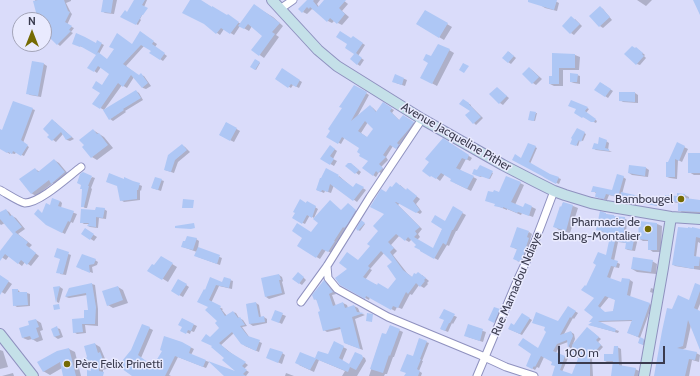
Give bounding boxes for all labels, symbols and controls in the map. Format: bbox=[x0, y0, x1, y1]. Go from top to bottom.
north arrow bbox=[12, 12, 52, 52]
text: N bbox=[28, 14, 36, 28]
street label: Avenue Jacqueline Pither bbox=[398, 100, 514, 174]
place label: Bambougel bbox=[615, 192, 673, 206]
marker: Bambougel bbox=[676, 194, 686, 204]
place label: Pharmacie de Sibang-Montalier bbox=[552, 215, 640, 243]
marker: Pharmacie de Sibang-Montalier bbox=[643, 224, 653, 234]
street label: Rue Mamadou Ndiaye bbox=[489, 230, 545, 338]
scale bar bbox=[560, 338, 667, 364]
text: 100 m bbox=[565, 345, 599, 360]
place label: Père Felix Prinetti bbox=[75, 357, 163, 371]
marker: Père Felix Prinetti bbox=[62, 359, 72, 369]

